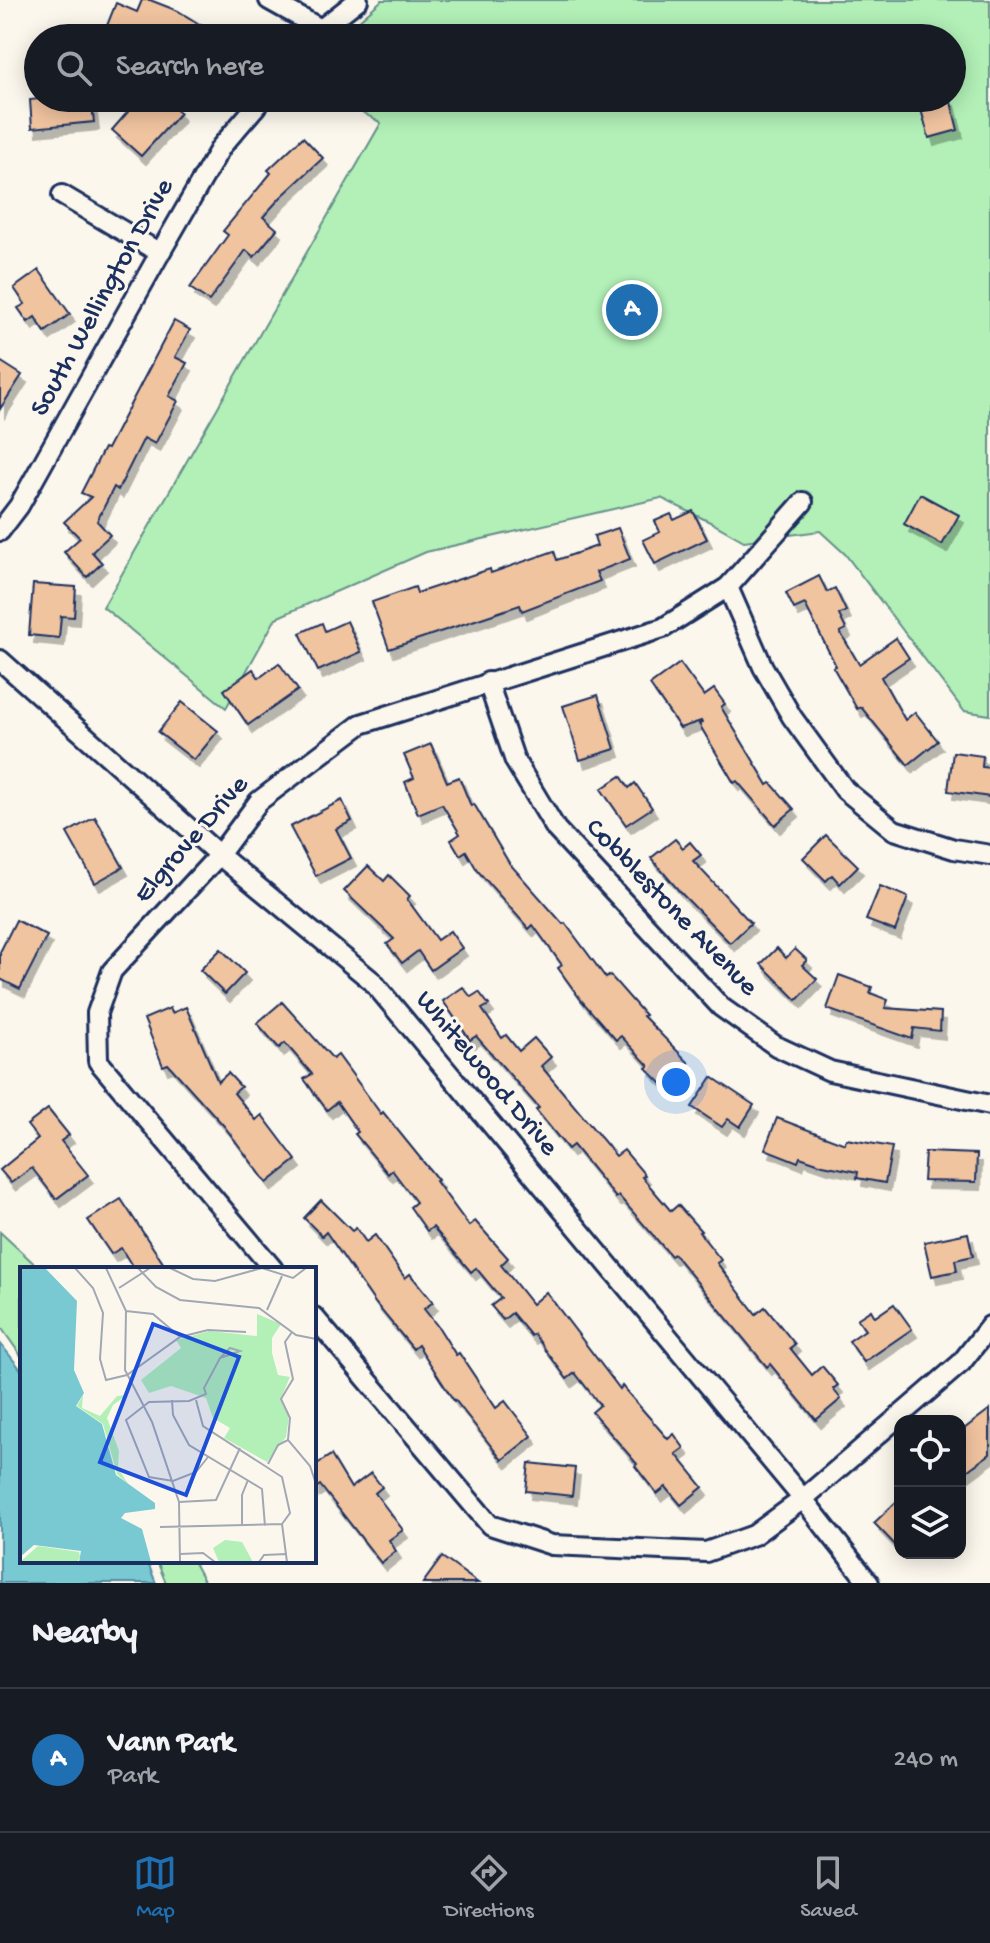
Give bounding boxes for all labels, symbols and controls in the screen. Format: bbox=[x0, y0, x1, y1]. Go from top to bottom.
search box bbox=[24, 24, 966, 112]
icon: search bbox=[52, 46, 96, 90]
text: Search here bbox=[116, 51, 264, 86]
street label: South Wellington Drive bbox=[24, 173, 182, 423]
pin: A bbox=[606, 280, 658, 340]
street label: Elgrove Drive bbox=[128, 769, 257, 911]
street label: Cobblestone Avenue bbox=[578, 812, 765, 1004]
street label: Whitewood Drive bbox=[407, 985, 565, 1164]
your location bbox=[656, 1062, 696, 1102]
inset map bbox=[20, 1267, 316, 1563]
map controls bbox=[894, 1415, 966, 1559]
button: locate bbox=[894, 1415, 966, 1487]
button: layers bbox=[894, 1487, 966, 1559]
text: Nearby bbox=[32, 1615, 137, 1655]
text: Vann Park bbox=[108, 1727, 234, 1762]
text: A bbox=[50, 1745, 66, 1776]
text: 240 m bbox=[894, 1745, 958, 1776]
text: Park bbox=[108, 1762, 158, 1793]
tab: Map bbox=[133, 1851, 177, 1925]
tab: Directions bbox=[444, 1851, 534, 1925]
tab: Saved bbox=[800, 1851, 857, 1925]

